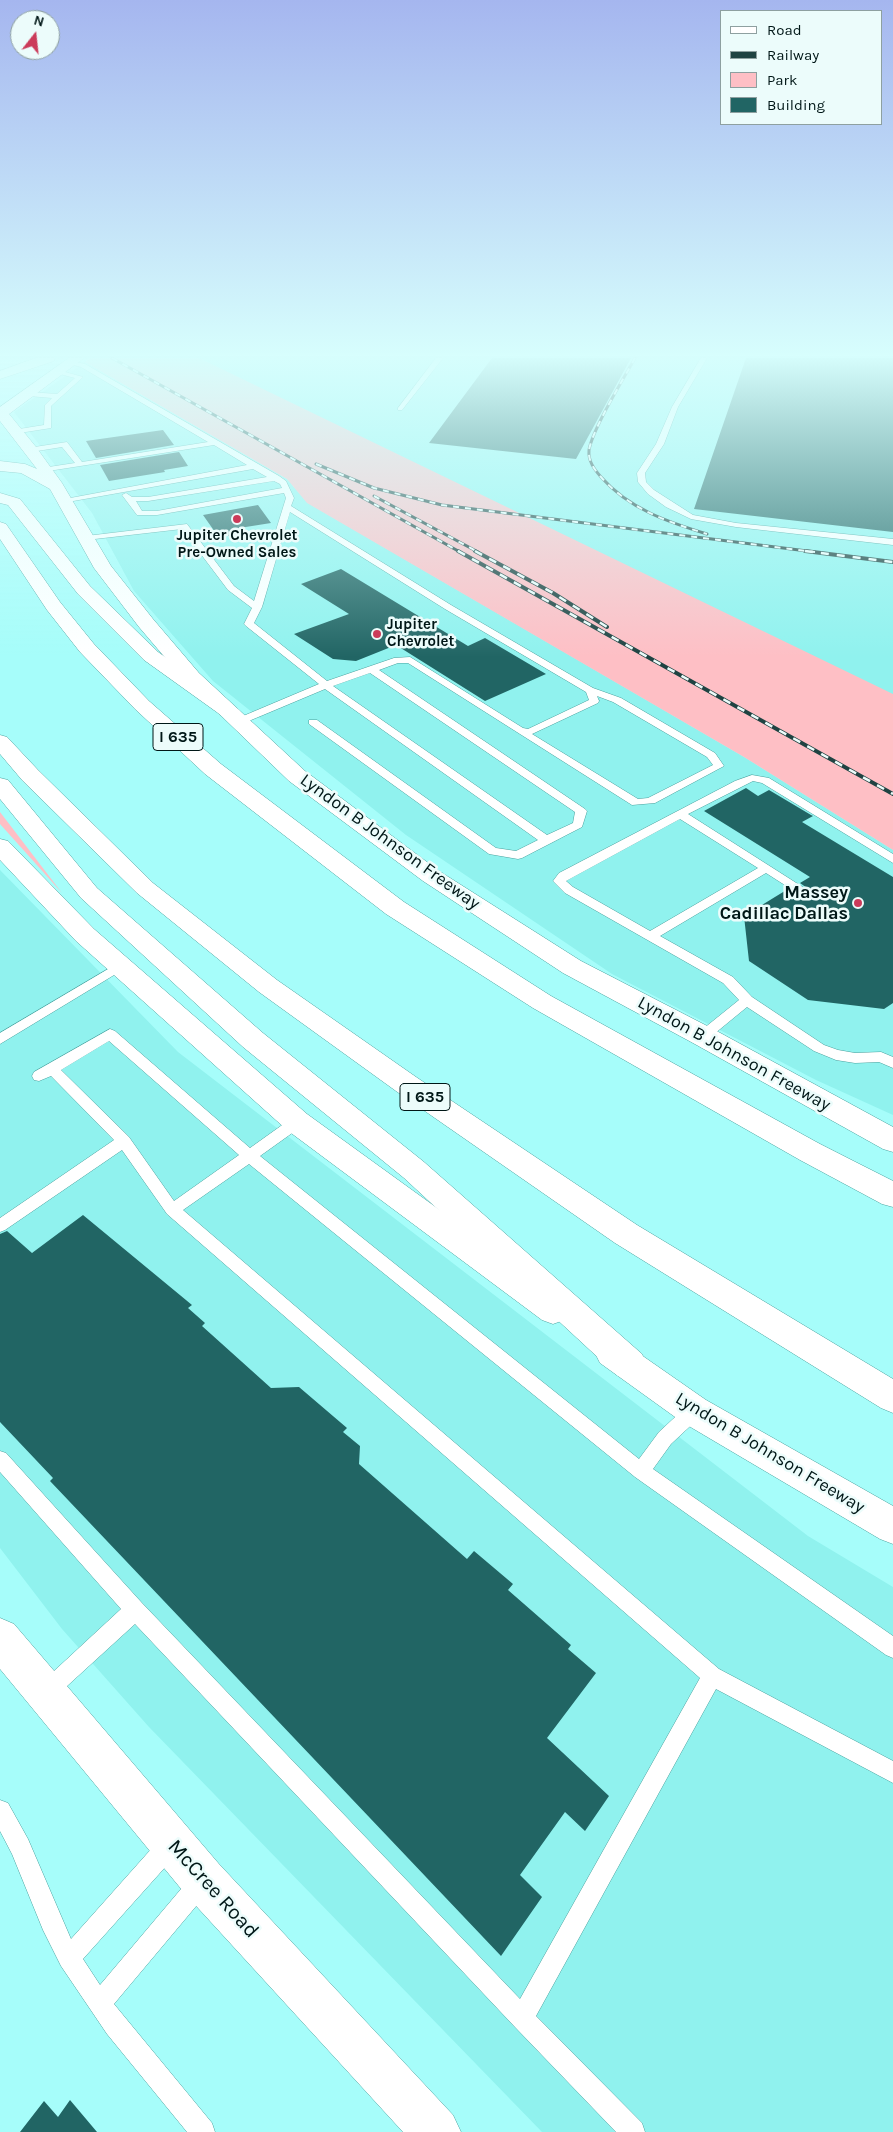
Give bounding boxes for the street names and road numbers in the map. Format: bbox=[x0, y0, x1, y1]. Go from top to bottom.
road number: I 635 bbox=[153, 724, 203, 750]
street label: Lyndon B Johnson Freeway bbox=[296, 769, 484, 915]
street label: Lyndon B Johnson Freeway bbox=[634, 992, 834, 1116]
road number: I 635 bbox=[400, 1084, 450, 1110]
street label: Lyndon B Johnson Freeway bbox=[671, 1388, 869, 1518]
street label: McCree Road bbox=[162, 1834, 264, 1944]

